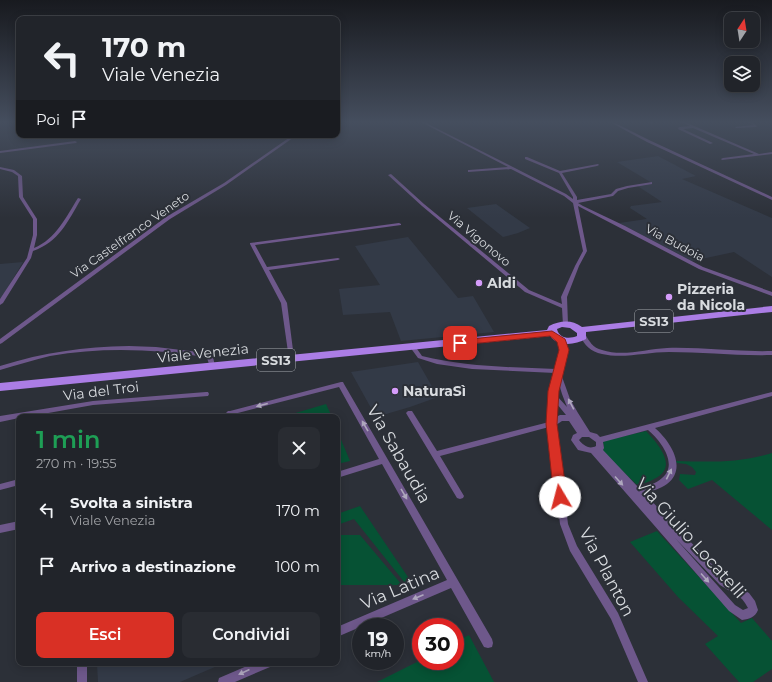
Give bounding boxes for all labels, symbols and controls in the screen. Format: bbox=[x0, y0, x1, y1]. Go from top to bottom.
north arrow bbox=[724, 12, 760, 48]
map controls bbox=[724, 12, 760, 92]
text: 170 m bbox=[102, 30, 186, 64]
icon: left bbox=[36, 32, 88, 84]
button: layers bbox=[724, 56, 760, 92]
text: Viale Venezia bbox=[102, 64, 220, 86]
icon: arrive bbox=[68, 108, 90, 130]
text: Poi bbox=[36, 110, 60, 129]
street label: Via Castelfranco Veneto bbox=[67, 188, 192, 281]
street label: Via Vigonovo bbox=[445, 208, 514, 269]
street label: Via Budoia bbox=[643, 221, 707, 264]
place label: Aldi bbox=[486, 274, 516, 292]
marker: Aldi bbox=[474, 278, 484, 288]
place label: Pizzeria da Nicola bbox=[677, 280, 745, 314]
marker: Pizzeria da Nicola bbox=[664, 292, 674, 302]
road number: SS13 bbox=[635, 310, 673, 332]
pin bbox=[443, 326, 477, 360]
icon: arrive bbox=[449, 332, 471, 354]
street label: Viale Venezia bbox=[156, 339, 250, 367]
road number: SS13 bbox=[257, 349, 295, 371]
street label: Via del Troi bbox=[62, 377, 140, 405]
place label: NaturaSì bbox=[403, 382, 466, 400]
marker: NaturaSì bbox=[390, 386, 400, 396]
one-way arrow bbox=[567, 399, 574, 410]
street label: Via Sabaudia bbox=[363, 401, 435, 507]
one-way arrow bbox=[256, 402, 269, 408]
one-way arrow bbox=[361, 420, 368, 432]
text: 1 min bbox=[36, 425, 100, 454]
button: close bbox=[278, 427, 320, 469]
text: 270 m · 19:55 bbox=[36, 455, 117, 471]
one-way arrow bbox=[666, 468, 672, 480]
street label: Via Giulio Locatelli bbox=[632, 474, 750, 602]
position arrow bbox=[539, 476, 581, 518]
one-way arrow bbox=[614, 476, 623, 485]
one-way arrow bbox=[400, 488, 407, 500]
text: Svolta a sinistra bbox=[70, 493, 193, 512]
icon: left bbox=[36, 499, 58, 521]
text: 170 m bbox=[276, 501, 320, 520]
text: Viale Venezia bbox=[70, 512, 155, 528]
street label: Via Planton bbox=[575, 524, 639, 620]
icon: arrive bbox=[36, 555, 58, 577]
text: Arrivo a destinazione bbox=[70, 557, 236, 576]
text: 100 m bbox=[275, 557, 320, 576]
street label: Via Latina bbox=[358, 562, 442, 614]
one-way arrow bbox=[701, 573, 710, 583]
one-way arrow bbox=[412, 594, 424, 601]
button: Esci bbox=[36, 612, 174, 658]
button: Condividi bbox=[182, 612, 320, 658]
speed limit sign: 30 bbox=[412, 618, 464, 670]
text: 19 bbox=[368, 627, 388, 651]
text: km/h bbox=[365, 647, 391, 660]
one-way arrow bbox=[238, 670, 250, 676]

